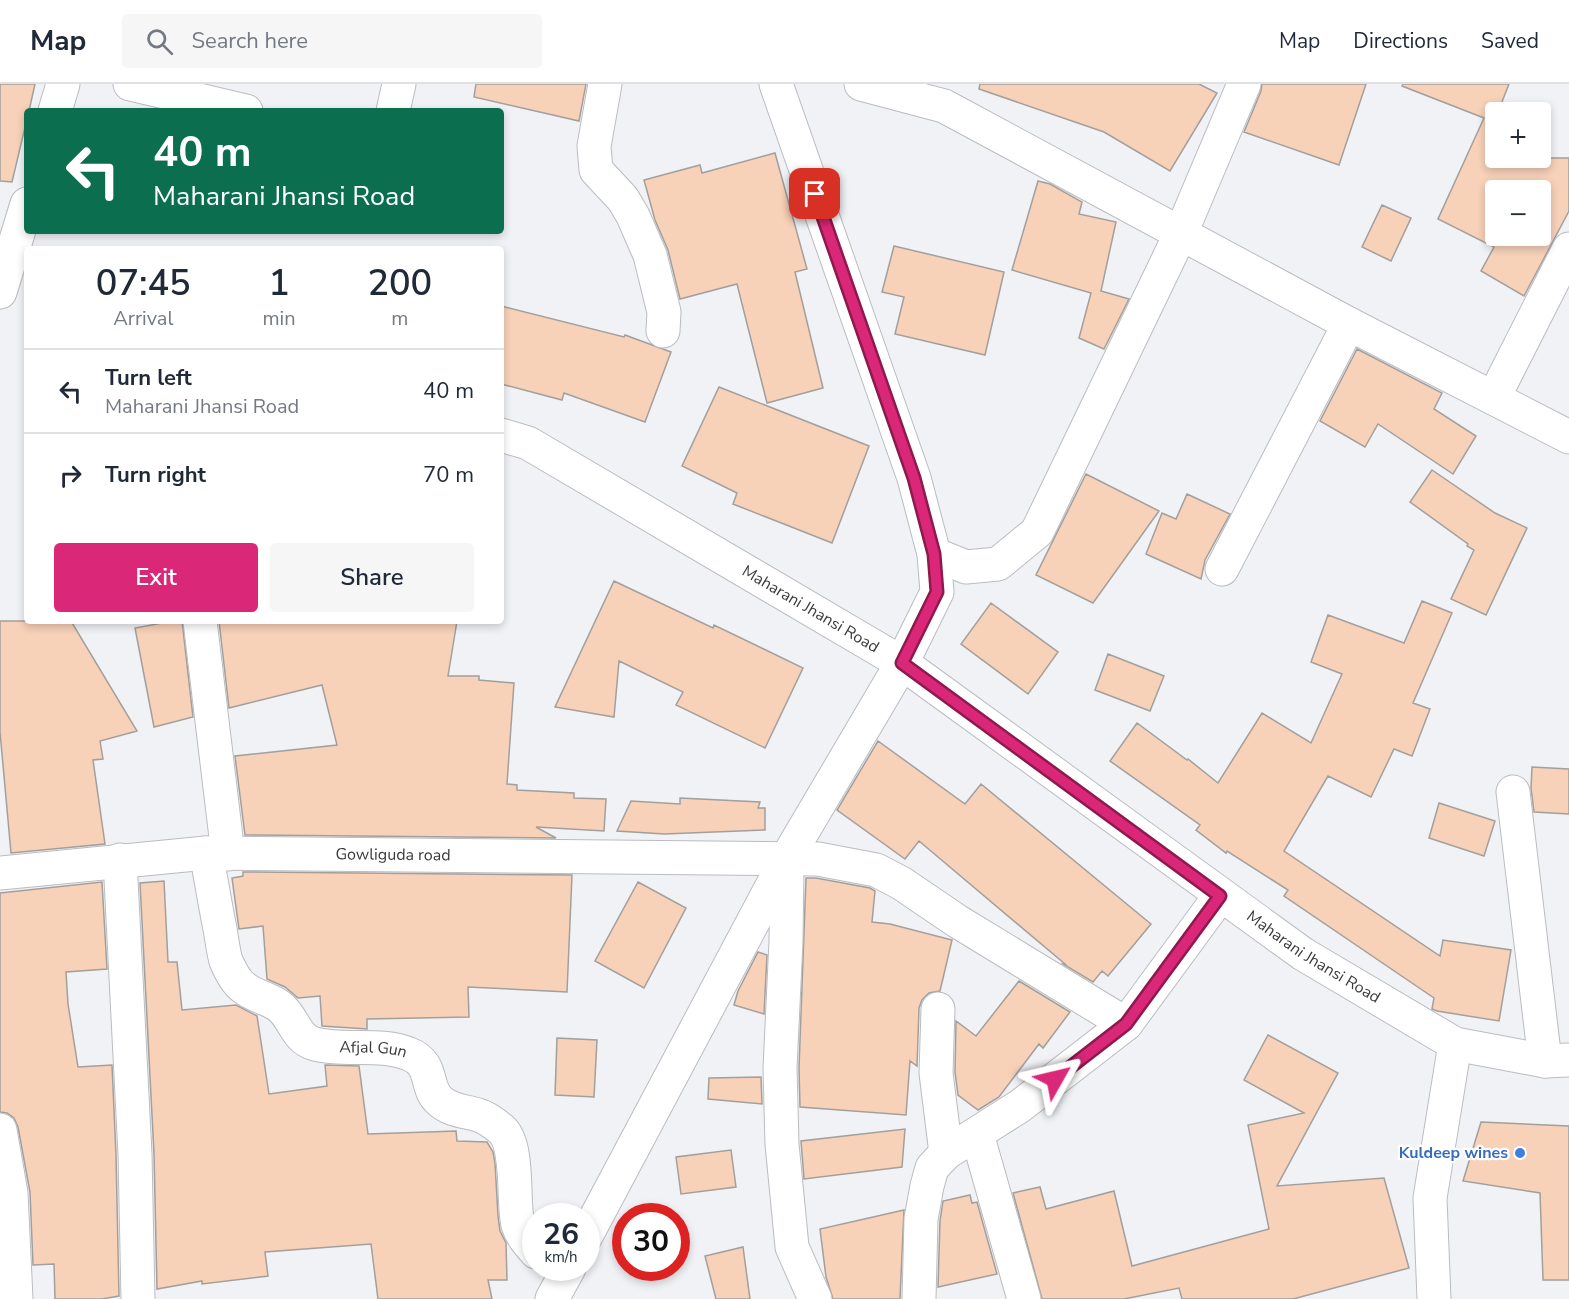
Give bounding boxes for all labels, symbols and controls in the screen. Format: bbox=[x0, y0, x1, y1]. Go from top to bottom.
search box bbox=[122, 14, 542, 68]
text: Map bbox=[30, 22, 86, 60]
icon: search bbox=[143, 25, 176, 58]
text: Search here bbox=[191, 26, 308, 56]
text: Map bbox=[1279, 27, 1320, 55]
text: Directions bbox=[1353, 27, 1448, 55]
text: Saved bbox=[1481, 27, 1539, 55]
map controls bbox=[1485, 102, 1551, 246]
button: + bbox=[1485, 102, 1551, 168]
text: 40 m bbox=[153, 124, 252, 181]
icon: left bbox=[54, 132, 132, 210]
pin bbox=[789, 168, 840, 219]
icon: arrive bbox=[798, 177, 831, 210]
text: Maharani Jhansi Road bbox=[153, 178, 415, 215]
button: − bbox=[1485, 180, 1551, 246]
text: 07:45 bbox=[96, 259, 191, 308]
text: 1 bbox=[268, 259, 290, 308]
text: 200 bbox=[367, 259, 432, 308]
text: Arrival bbox=[113, 305, 173, 332]
text: min bbox=[263, 305, 296, 332]
text: m bbox=[391, 305, 408, 332]
text: Turn left bbox=[105, 363, 192, 393]
icon: left bbox=[54, 375, 87, 408]
text: 40 m bbox=[423, 376, 474, 406]
text: Maharani Jhansi Road bbox=[105, 393, 299, 420]
icon: right bbox=[54, 459, 87, 492]
text: Turn right bbox=[105, 460, 206, 490]
text: 70 m bbox=[423, 460, 474, 490]
button: Exit bbox=[54, 543, 258, 612]
button: Share bbox=[270, 543, 474, 612]
street label: Maharani Jhansi Road bbox=[738, 560, 883, 658]
street label: Gowliguda road bbox=[335, 843, 451, 866]
street label: Maharani Jhansi Road bbox=[1242, 906, 1385, 1008]
street label: Afjal Gun bbox=[339, 1036, 410, 1063]
position arrow bbox=[1023, 1047, 1087, 1111]
place label: Kuldeep wines bbox=[1399, 1142, 1508, 1164]
marker: Kuldeep wines bbox=[1513, 1146, 1527, 1160]
speed limit sign: 30 bbox=[612, 1203, 690, 1281]
text: 26 bbox=[543, 1214, 579, 1255]
text: km/h bbox=[544, 1247, 578, 1267]

